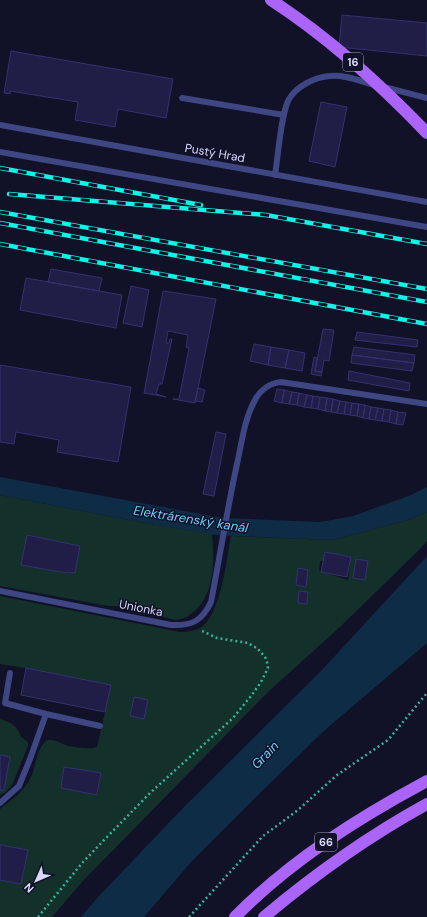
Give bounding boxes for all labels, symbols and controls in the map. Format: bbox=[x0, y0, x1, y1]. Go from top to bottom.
road number: 16 bbox=[343, 53, 363, 71]
street label: Pustý Hrad bbox=[184, 140, 246, 166]
water label: Elektrárenský kanál bbox=[132, 502, 251, 537]
street label: Unionka bbox=[118, 596, 164, 620]
water label: Grain bbox=[248, 737, 282, 773]
road number: 66 bbox=[315, 833, 337, 851]
north arrow bbox=[16, 861, 56, 901]
text: N bbox=[21, 880, 37, 896]

